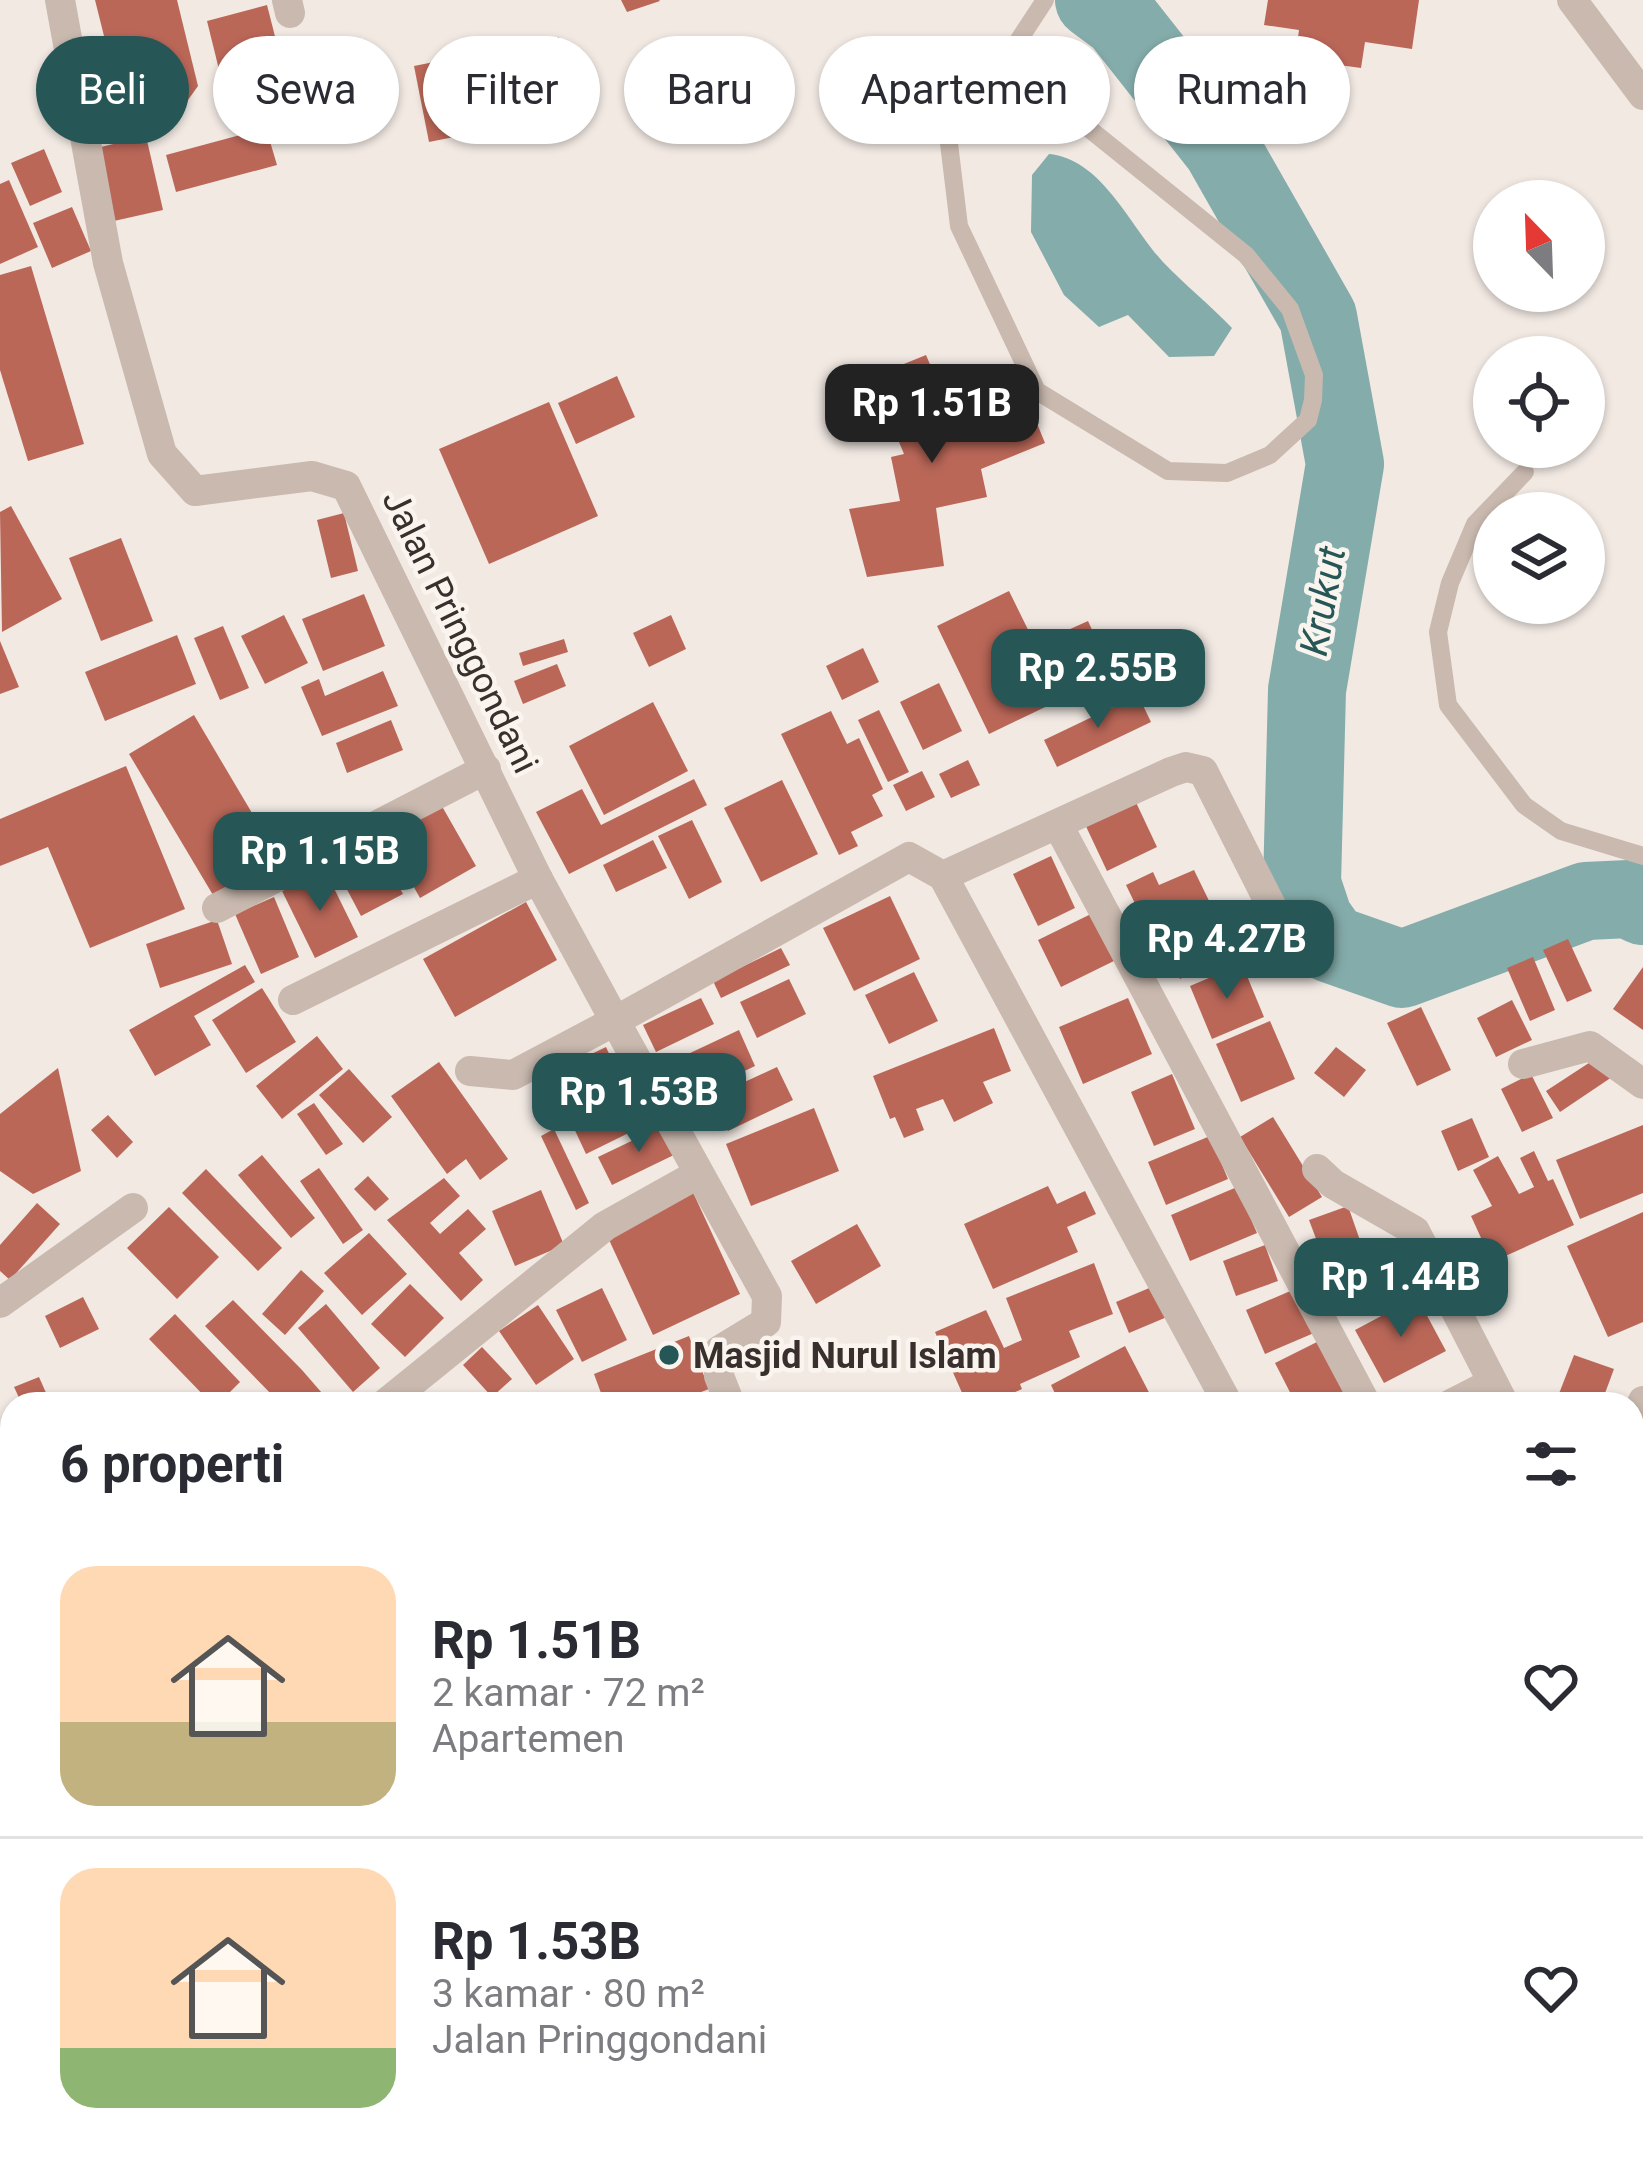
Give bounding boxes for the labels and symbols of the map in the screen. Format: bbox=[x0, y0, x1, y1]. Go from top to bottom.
north arrow bbox=[1473, 180, 1605, 312]
pin: Rp 1.51B bbox=[808, 364, 1056, 466]
street label: Jalan Pringgondani bbox=[373, 483, 547, 780]
water label: Krukut bbox=[1291, 543, 1355, 659]
pin: Rp 2.55B bbox=[974, 629, 1222, 731]
pin: Rp 1.15B bbox=[196, 812, 444, 914]
pin: Rp 4.27B bbox=[1103, 900, 1351, 1002]
pin: Rp 1.53B bbox=[515, 1053, 763, 1155]
pin: Rp 1.44B bbox=[1277, 1238, 1525, 1340]
place label: Masjid Nurul Islam bbox=[693, 1335, 997, 1377]
marker: Masjid Nurul Islam bbox=[656, 1342, 682, 1368]

